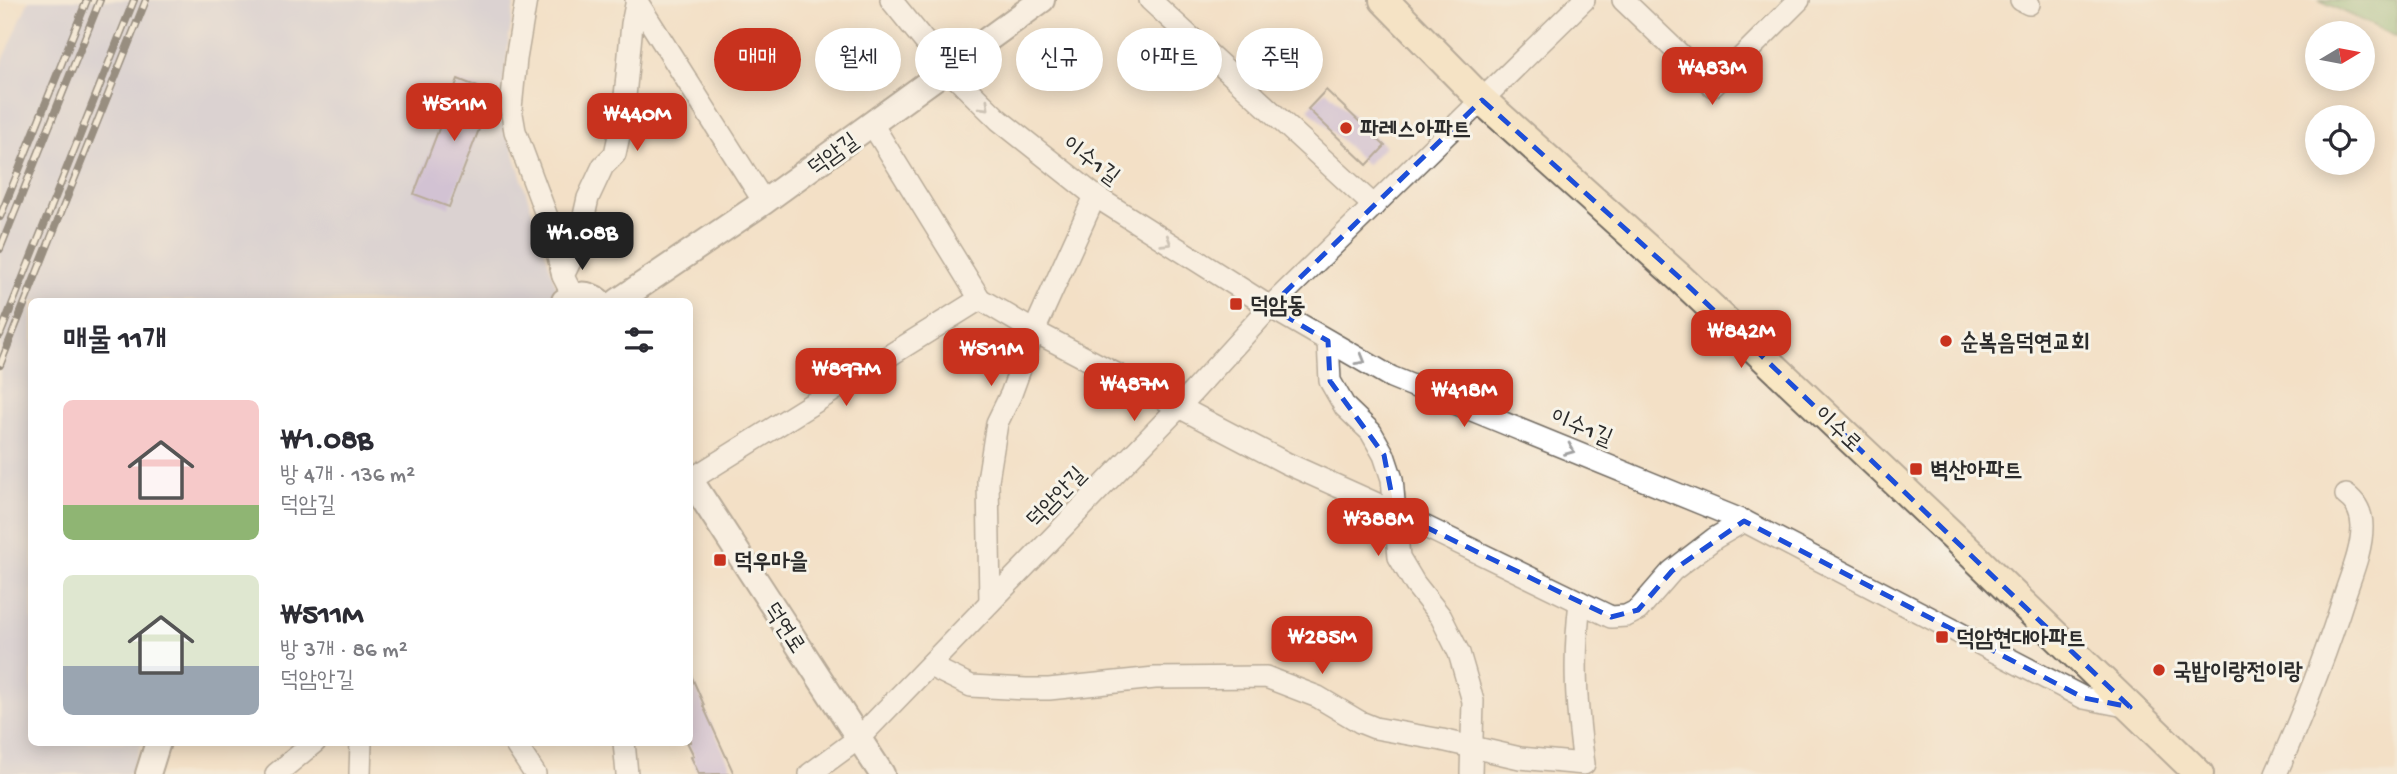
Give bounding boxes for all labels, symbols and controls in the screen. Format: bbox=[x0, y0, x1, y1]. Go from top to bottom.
north arrow bbox=[2305, 21, 2375, 91]
map controls bbox=[2305, 21, 2375, 175]
chip: 매매 bbox=[714, 28, 801, 91]
chip: 월세 bbox=[815, 28, 901, 91]
chip: 필터 bbox=[915, 28, 1002, 91]
chip: 신규 bbox=[1016, 28, 1103, 91]
chip: 아파트 bbox=[1117, 28, 1222, 91]
chip: 주택 bbox=[1236, 28, 1323, 91]
pin: ₩483M bbox=[1663, 48, 1761, 107]
text: ₩483M bbox=[1678, 56, 1746, 83]
pin: ₩511M bbox=[405, 83, 503, 143]
text: ₩511M bbox=[422, 92, 486, 119]
pin: ₩440M bbox=[588, 94, 686, 153]
one-way arrow bbox=[976, 98, 989, 111]
text: ₩440M bbox=[603, 102, 671, 129]
button: locate bbox=[2305, 105, 2375, 175]
place label: 파레스아파트 bbox=[1360, 118, 1471, 145]
marker: 파레스아파트 bbox=[1338, 120, 1354, 136]
street label: 덕암길 bbox=[804, 129, 864, 183]
street label: 이수1길 bbox=[1056, 132, 1124, 192]
pin: ₩1.08B bbox=[525, 212, 639, 272]
text: ₩1.08B bbox=[546, 221, 618, 248]
one-way arrow bbox=[1159, 233, 1172, 246]
place label: 덕암동 bbox=[1250, 294, 1306, 321]
marker: 덕암동 bbox=[1228, 296, 1244, 312]
pin: ₩842M bbox=[1692, 310, 1790, 370]
text: ₩842M bbox=[1707, 319, 1775, 346]
icon: filters bbox=[620, 321, 658, 359]
text: 매물 11개 bbox=[63, 325, 167, 360]
pin: ₩511M bbox=[942, 328, 1040, 388]
place label: 순복음덕연교회 bbox=[1960, 331, 2090, 358]
marker: 순복음덕연교회 bbox=[1938, 333, 1954, 349]
text: ₩511M bbox=[959, 337, 1023, 364]
pin: ₩897M bbox=[797, 348, 895, 408]
one-way arrow bbox=[1354, 352, 1367, 365]
text: ₩897M bbox=[811, 357, 881, 384]
pin: ₩487M bbox=[1085, 364, 1183, 423]
pin: ₩418M bbox=[1415, 370, 1513, 429]
text: ₩487M bbox=[1100, 372, 1168, 399]
text: ₩418M bbox=[1431, 378, 1497, 405]
street label: 이수로 bbox=[1807, 402, 1866, 459]
street label: 이수1길 bbox=[1546, 405, 1616, 454]
text: ₩1.08B bbox=[280, 425, 373, 460]
icon: home bbox=[119, 428, 203, 512]
one-way arrow bbox=[1563, 442, 1575, 456]
place label: 벽산아파트 bbox=[1930, 459, 2023, 486]
marker: 벽산아파트 bbox=[1908, 461, 1924, 477]
street label: 덕암안길 bbox=[1022, 462, 1093, 534]
text: 방 4개 · 136 m² bbox=[280, 463, 415, 490]
text: 덕암길 bbox=[280, 493, 336, 520]
pin: ₩388M bbox=[1329, 498, 1427, 558]
text: ₩388M bbox=[1343, 507, 1413, 534]
place label: 덕우마을 bbox=[734, 550, 808, 577]
marker: 덕우마을 bbox=[712, 552, 728, 568]
street label: 덕연로 bbox=[757, 598, 810, 660]
text: ₩511M bbox=[280, 600, 363, 635]
icon: home bbox=[119, 603, 203, 687]
pin: ₩285M bbox=[1273, 616, 1371, 676]
text: ₩285M bbox=[1287, 625, 1357, 652]
place label: 덕암현대아파트 bbox=[1956, 627, 2086, 654]
marker: 덕암현대아파트 bbox=[1934, 629, 1950, 645]
text: 방 3개 · 86 m² bbox=[280, 638, 408, 665]
place label: 국밥이랑전이랑 bbox=[2173, 660, 2303, 687]
marker: 국밥이랑전이랑 bbox=[2151, 662, 2167, 678]
text: 덕암안길 bbox=[280, 668, 354, 695]

